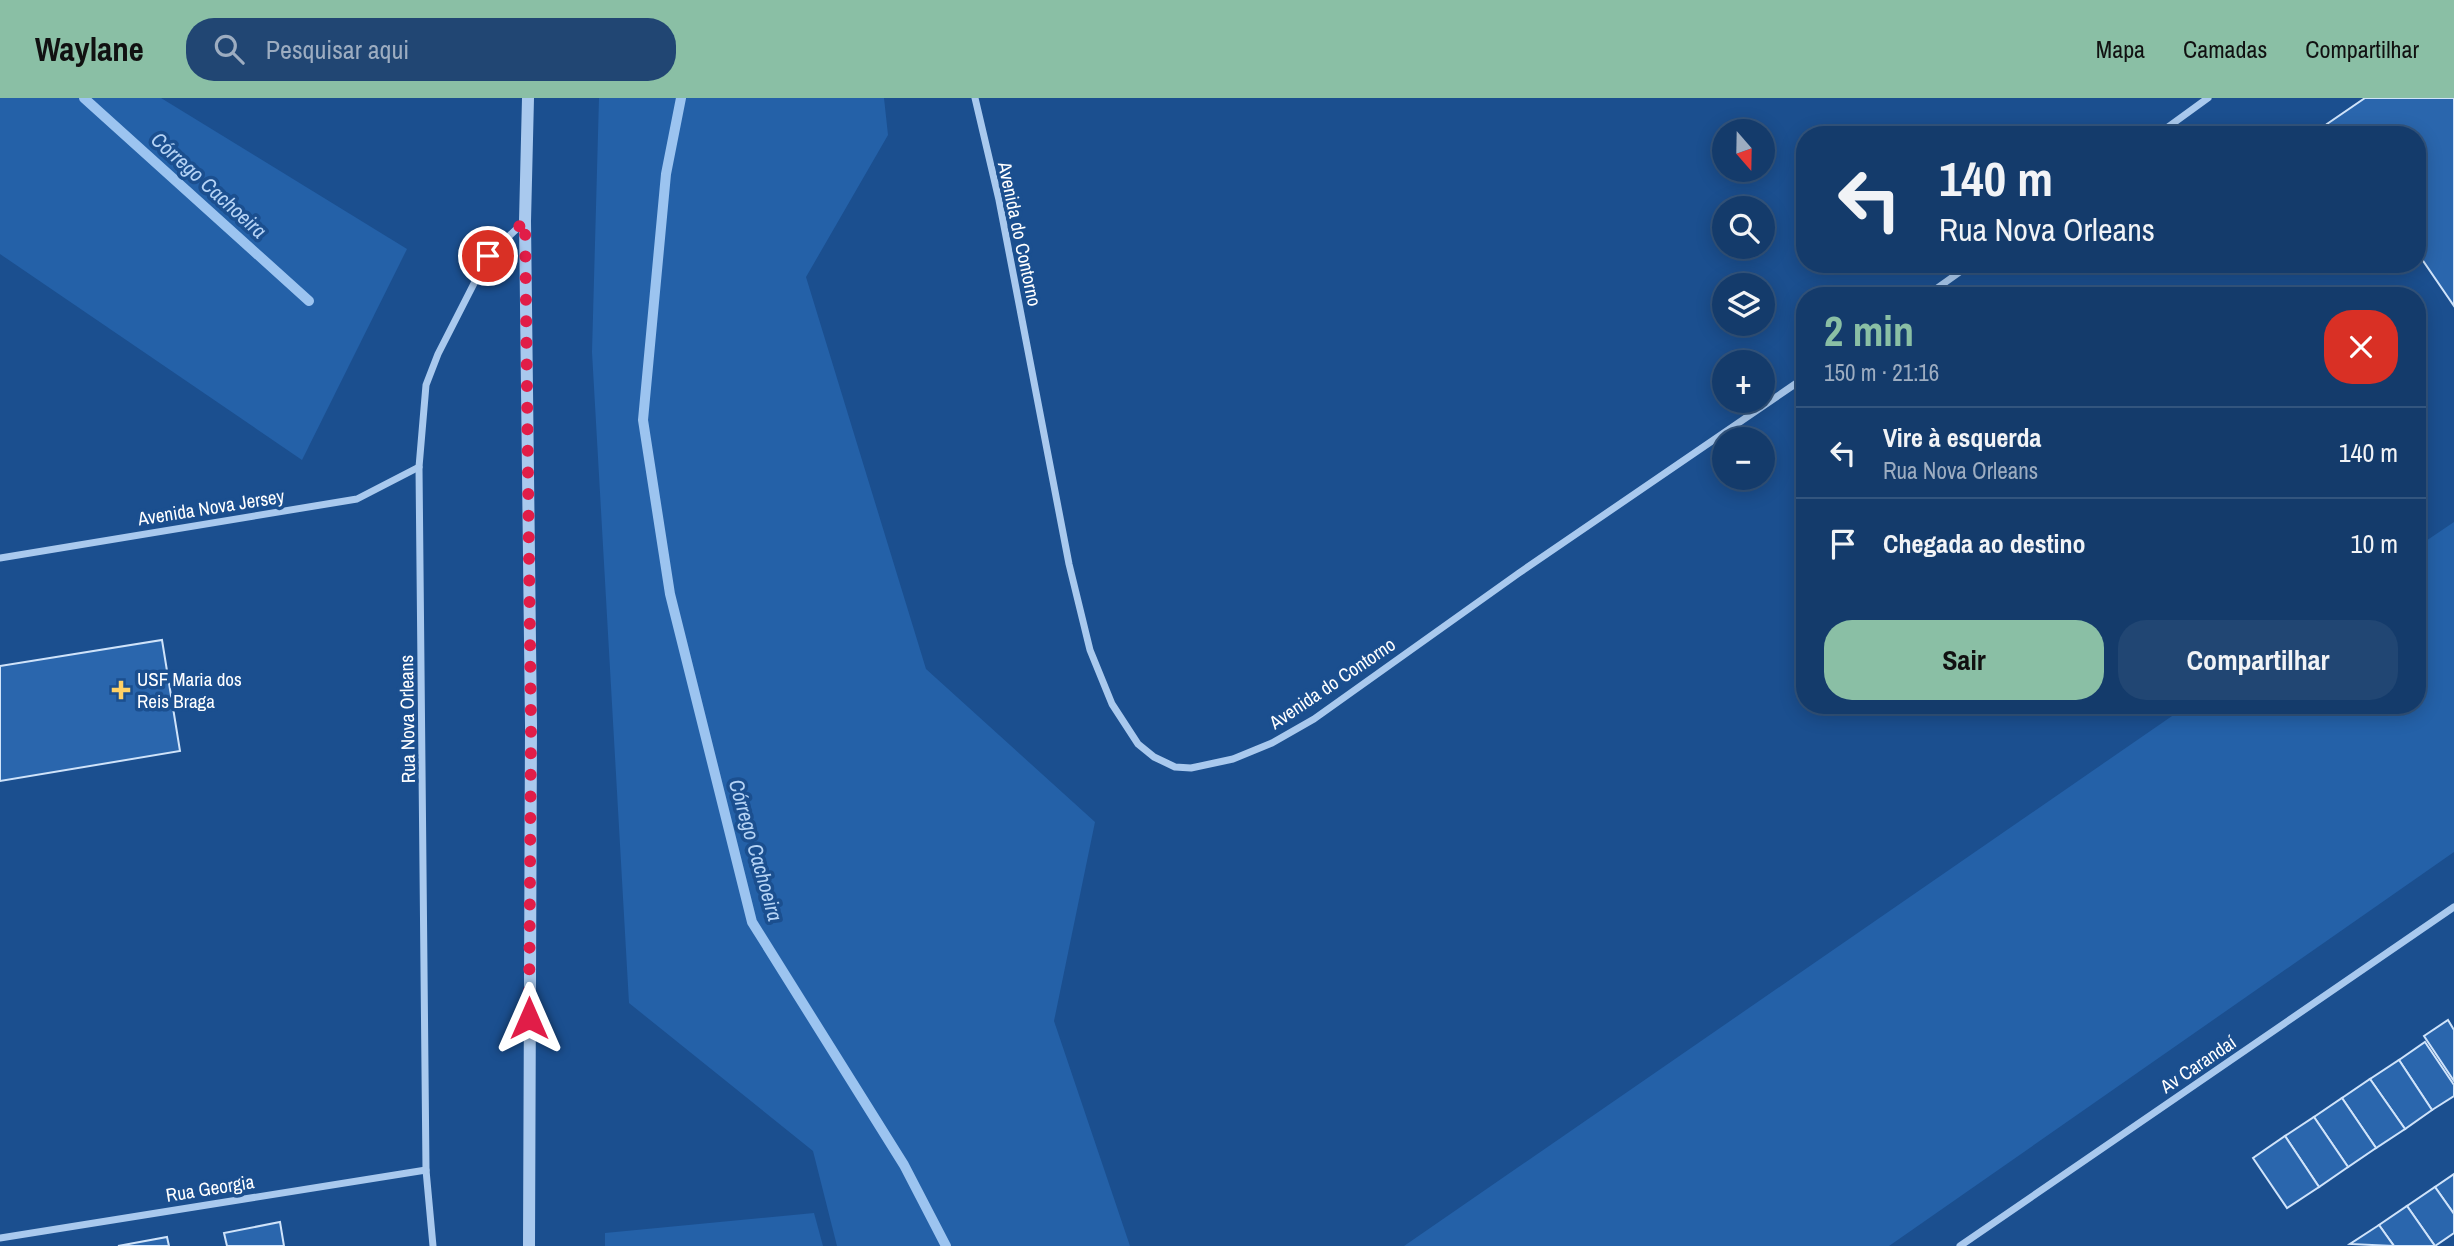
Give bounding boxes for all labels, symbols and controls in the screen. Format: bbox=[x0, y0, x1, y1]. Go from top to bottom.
search box bbox=[186, 18, 676, 81]
text: Waylane bbox=[35, 27, 144, 71]
icon: search bbox=[210, 30, 248, 68]
text: Pesquisar aqui bbox=[266, 32, 409, 67]
text: Mapa bbox=[2096, 33, 2145, 65]
text: Camadas bbox=[2183, 33, 2267, 65]
text: Compartilhar bbox=[2305, 33, 2419, 65]
north arrow bbox=[1712, 119, 1774, 182]
map controls bbox=[1712, 119, 1775, 490]
water label: Córrego Cachoeira bbox=[145, 125, 273, 245]
text: 140 m bbox=[1939, 145, 2053, 211]
icon: left bbox=[1824, 154, 1915, 245]
street label: Avenida do Contorno bbox=[992, 158, 1048, 309]
button: search bbox=[1712, 196, 1775, 259]
text: Rua Nova Orleans bbox=[1939, 208, 2155, 251]
pin bbox=[458, 226, 518, 286]
icon: arrive bbox=[469, 237, 507, 275]
button: layers bbox=[1712, 273, 1775, 336]
text: 2 min bbox=[1824, 303, 1914, 359]
button: close bbox=[2324, 310, 2398, 384]
button: + bbox=[1712, 350, 1775, 413]
text: 150 m · 21:16 bbox=[1824, 357, 1939, 388]
text: Vire à esquerda bbox=[1883, 420, 2041, 455]
button: − bbox=[1712, 427, 1775, 490]
icon: left bbox=[1824, 434, 1862, 472]
text: 140 m bbox=[2339, 435, 2398, 470]
text: Rua Nova Orleans bbox=[1883, 455, 2038, 486]
street label: Avenida Nova Jersey bbox=[135, 483, 286, 532]
icon: arrive bbox=[1824, 525, 1862, 563]
text: Chegada ao destino bbox=[1883, 526, 2086, 561]
text: 10 m bbox=[2351, 526, 2398, 561]
button: Sair bbox=[1824, 620, 2104, 700]
button: Compartilhar bbox=[2118, 620, 2398, 700]
street label: Avenida do Contorno bbox=[1263, 631, 1400, 735]
street label: Rua Nova Orleans bbox=[393, 654, 421, 783]
place label: USF Maria dos Reis Braga bbox=[137, 666, 242, 714]
marker: USF Maria dos Reis Braga bbox=[111, 680, 131, 700]
water label: Córrego Cachoeira bbox=[722, 776, 790, 924]
position arrow bbox=[492, 981, 566, 1055]
street label: Av Carandaí bbox=[2154, 1029, 2242, 1099]
street label: Rua Georgia bbox=[164, 1168, 256, 1208]

